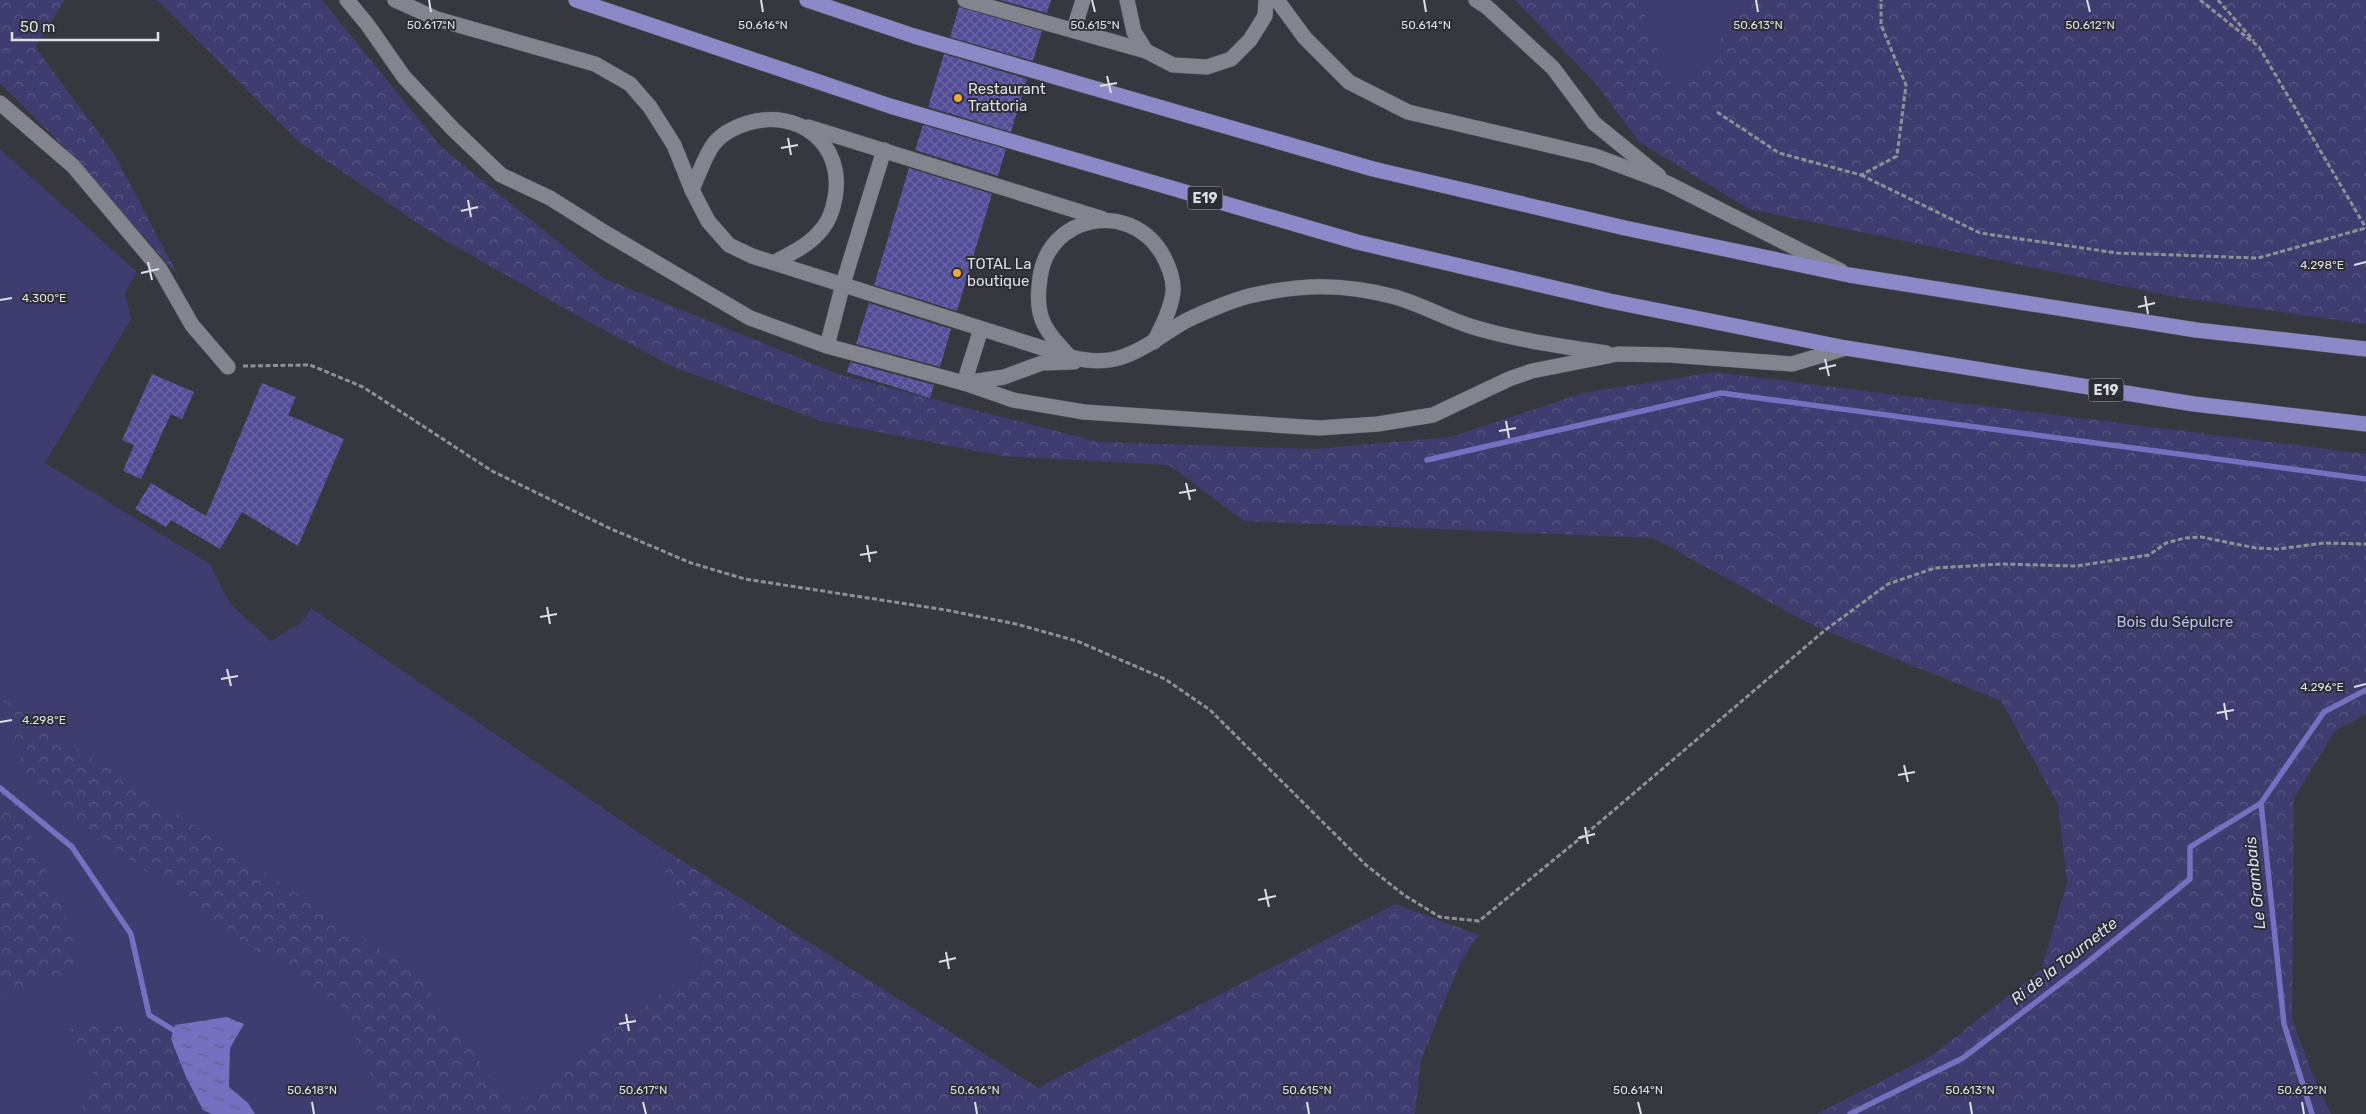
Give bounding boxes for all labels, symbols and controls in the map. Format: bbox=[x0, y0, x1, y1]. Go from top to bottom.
scale bar bbox=[12, 10, 159, 42]
text: 50 m bbox=[20, 18, 55, 36]
text: 50.617°N bbox=[407, 18, 455, 32]
text: 50.616°N bbox=[738, 18, 788, 32]
text: 50.615°N bbox=[1070, 18, 1120, 32]
text: 50.614°N bbox=[1401, 18, 1451, 32]
text: 50.613°N bbox=[1733, 18, 1783, 32]
text: 50.612°N bbox=[2065, 18, 2115, 32]
place label: Restaurant Trattoria bbox=[968, 80, 1046, 115]
marker: Restaurant Trattoria bbox=[952, 92, 964, 104]
road number: E19 bbox=[1188, 187, 1222, 210]
place label: TOTAL La boutique bbox=[967, 255, 1031, 290]
text: 4.298°E bbox=[2300, 258, 2344, 272]
marker: TOTAL La boutique bbox=[951, 267, 963, 279]
text: 4.300°E bbox=[22, 291, 66, 305]
road number: E19 bbox=[2088, 378, 2124, 402]
park label: Bois du Sépulcre bbox=[2117, 613, 2233, 631]
text: 4.296°E bbox=[2300, 680, 2344, 694]
text: 4.298°E bbox=[22, 713, 66, 727]
water label: Le Grambais bbox=[2241, 836, 2269, 930]
water label: Ri de la Tournette bbox=[2007, 913, 2121, 1009]
text: 50.618°N bbox=[287, 1083, 337, 1097]
text: 50.617°N bbox=[619, 1083, 667, 1097]
text: 50.616°N bbox=[950, 1083, 1000, 1097]
text: 50.615°N bbox=[1282, 1083, 1332, 1097]
text: 50.614°N bbox=[1613, 1083, 1663, 1097]
text: 50.613°N bbox=[1945, 1083, 1995, 1097]
text: 50.612°N bbox=[2277, 1083, 2327, 1097]

